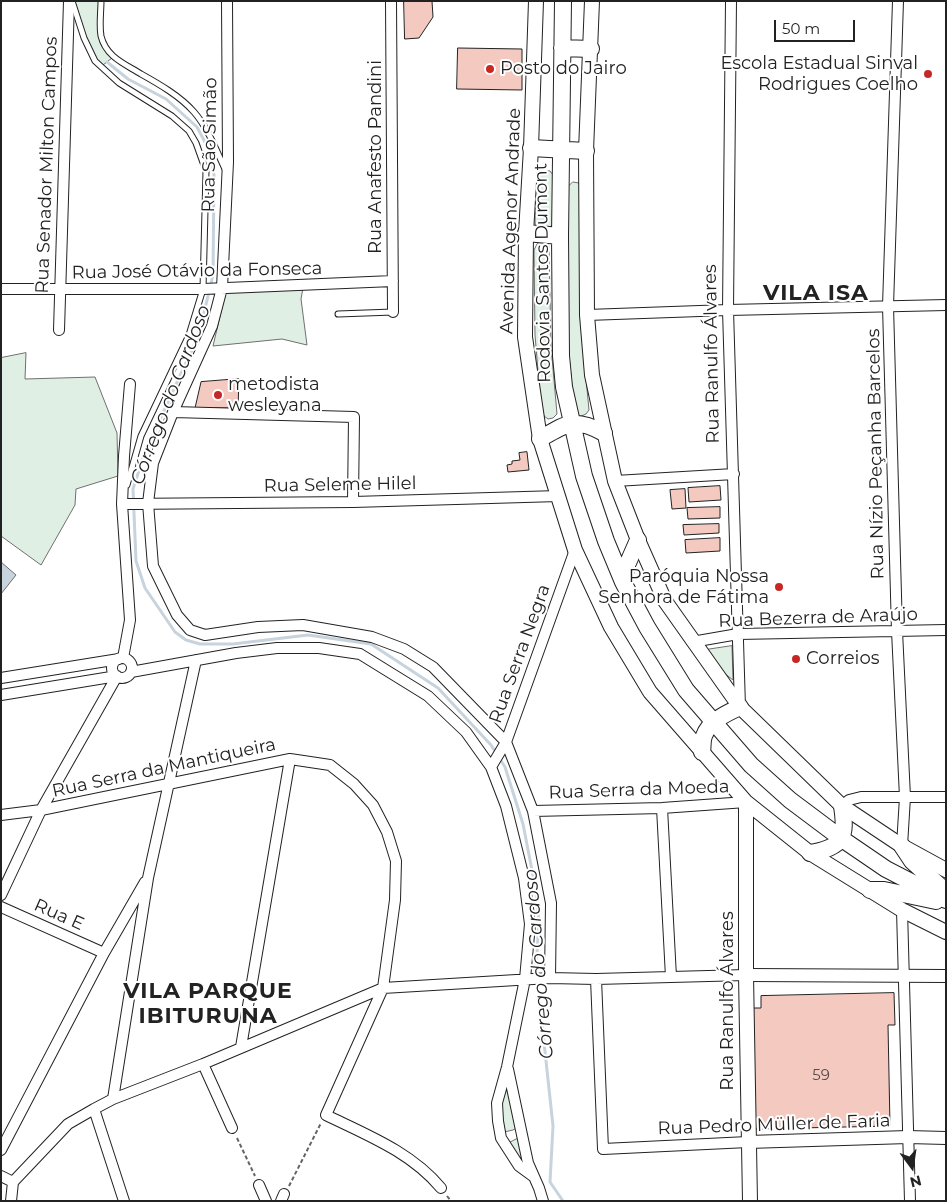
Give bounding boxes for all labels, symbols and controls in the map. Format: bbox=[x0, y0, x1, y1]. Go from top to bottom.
scale bar bbox=[777, 10, 858, 42]
text: 50 m bbox=[782, 19, 820, 38]
street label: Rua Senador Milton Campos bbox=[32, 36, 62, 294]
place label: Escola Estadual Sinval Rodrigues Coelho bbox=[720, 53, 918, 96]
place label: Posto do Jairo bbox=[500, 58, 627, 80]
street label: Rua Anafesto Pandini bbox=[365, 60, 387, 254]
marker: Posto do Jairo bbox=[484, 63, 496, 75]
marker: Escola Estadual Sinval Rodrigues Coelho bbox=[922, 68, 934, 80]
street label: Rua São Simão bbox=[198, 77, 222, 213]
street label: Avenida Agenor Andrade bbox=[496, 108, 526, 334]
street label: Rodovia Santos Dumont bbox=[530, 163, 556, 383]
street label: Rua José Otávio da Fonseca bbox=[71, 258, 323, 284]
street label: Rua Ranulfo Álvares bbox=[700, 264, 724, 444]
district label: VILA ISA bbox=[762, 281, 870, 307]
water label: Córrego do Cardoso bbox=[126, 302, 216, 488]
street label: Rua Nízio Peçanha Barcelos bbox=[863, 328, 889, 580]
place label: metodista wesleyana bbox=[228, 374, 322, 416]
marker: metodista wesleyana bbox=[212, 389, 224, 401]
street label: Rua Seleme Hilel bbox=[263, 473, 417, 497]
place label: Paróquia Nossa Senhora de Fátima bbox=[598, 566, 769, 608]
marker: Paróquia Nossa Senhora de Fátima bbox=[773, 581, 785, 593]
street label: Rua Serra Negra bbox=[485, 582, 555, 726]
street label: Rua Bezerra de Araújo bbox=[718, 604, 918, 632]
place label: Correios bbox=[806, 648, 879, 670]
marker: Correios bbox=[790, 653, 802, 665]
street label: Rua Serra da Mantiqueira bbox=[50, 734, 278, 802]
street label: Rua Serra da Moeda bbox=[548, 776, 730, 804]
water label: Córrego do Cardoso bbox=[519, 868, 559, 1060]
street label: Rua E bbox=[31, 894, 87, 936]
street label: Rua Ranulfo Álvares bbox=[717, 911, 739, 1091]
district label: VILA PARQUE IBITURUNA bbox=[122, 979, 294, 1030]
house number: 59 bbox=[812, 1067, 830, 1085]
street label: Rua Pedro Müller de Faria bbox=[657, 1110, 891, 1140]
north arrow bbox=[887, 1142, 937, 1192]
text: N bbox=[908, 1171, 923, 1192]

